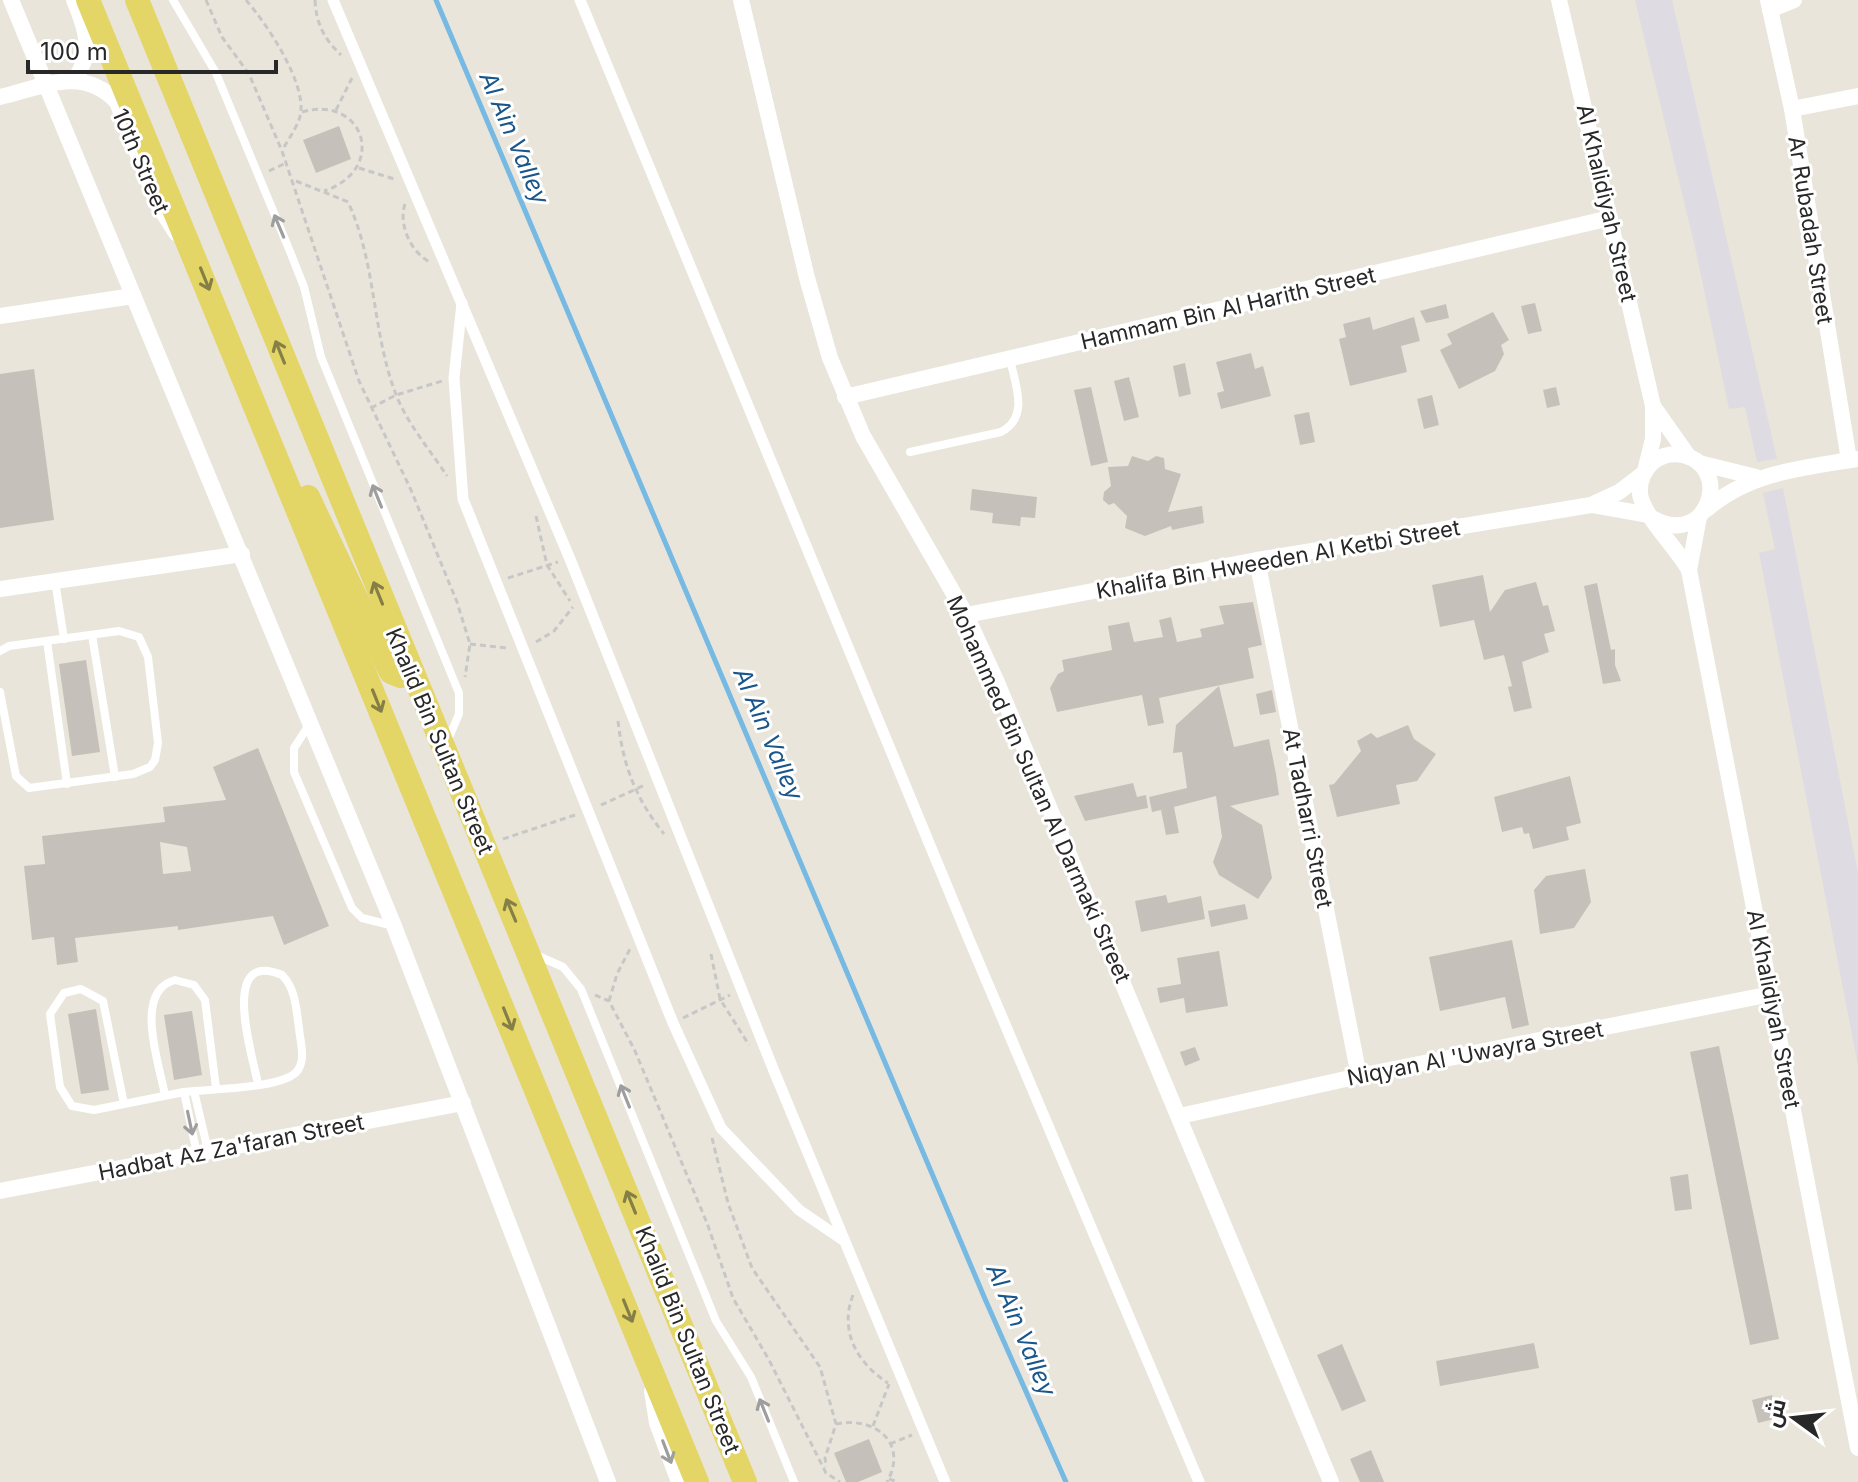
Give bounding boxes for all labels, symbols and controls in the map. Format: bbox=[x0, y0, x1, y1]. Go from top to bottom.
scale bar bbox=[28, 24, 276, 74]
text: 100 m bbox=[40, 37, 108, 66]
water label: Al Ain Valley bbox=[473, 66, 556, 209]
street label: Al Khalidiyah Street bbox=[1572, 102, 1642, 304]
street label: 10th Street bbox=[107, 105, 175, 217]
street label: Ar Rubadah Street bbox=[1783, 134, 1839, 326]
one-way arrow bbox=[271, 214, 285, 239]
street label: Hammam Bin Al Harith Street bbox=[1078, 261, 1378, 355]
one-way arrow bbox=[198, 266, 213, 291]
one-way arrow bbox=[272, 340, 287, 365]
one-way arrow bbox=[369, 484, 384, 508]
street label: Khalifa Bin Hweeden Al Ketbi Street bbox=[1094, 514, 1462, 604]
one-way arrow bbox=[370, 581, 385, 606]
street label: Mohammed Bin Sultan Al Darmaki Street bbox=[942, 591, 1136, 987]
street label: Khalid Bin Sultan Street bbox=[381, 624, 499, 858]
water label: Al Ain Valley bbox=[727, 662, 810, 805]
one-way arrow bbox=[371, 688, 385, 713]
street label: At Tadharri Street bbox=[1278, 726, 1338, 910]
one-way arrow bbox=[503, 898, 518, 923]
street label: Al Khalidiyah Street bbox=[1742, 907, 1806, 1111]
one-way arrow bbox=[501, 1006, 516, 1031]
street label: Niqyan Al 'Uwayra Street bbox=[1345, 1015, 1605, 1091]
one-way arrow bbox=[616, 1084, 631, 1109]
street label: Hadbat Az Za'faran Street bbox=[96, 1108, 366, 1186]
one-way arrow bbox=[183, 1110, 198, 1135]
one-way arrow bbox=[623, 1190, 638, 1215]
street label: Khalid Bin Sultan Street bbox=[630, 1222, 746, 1458]
water label: Al Ain Valley bbox=[980, 1258, 1063, 1401]
one-way arrow bbox=[621, 1298, 636, 1323]
north arrow bbox=[1754, 1378, 1834, 1458]
text: ش bbox=[1758, 1396, 1792, 1430]
one-way arrow bbox=[756, 1398, 771, 1423]
one-way arrow bbox=[661, 1439, 675, 1464]

